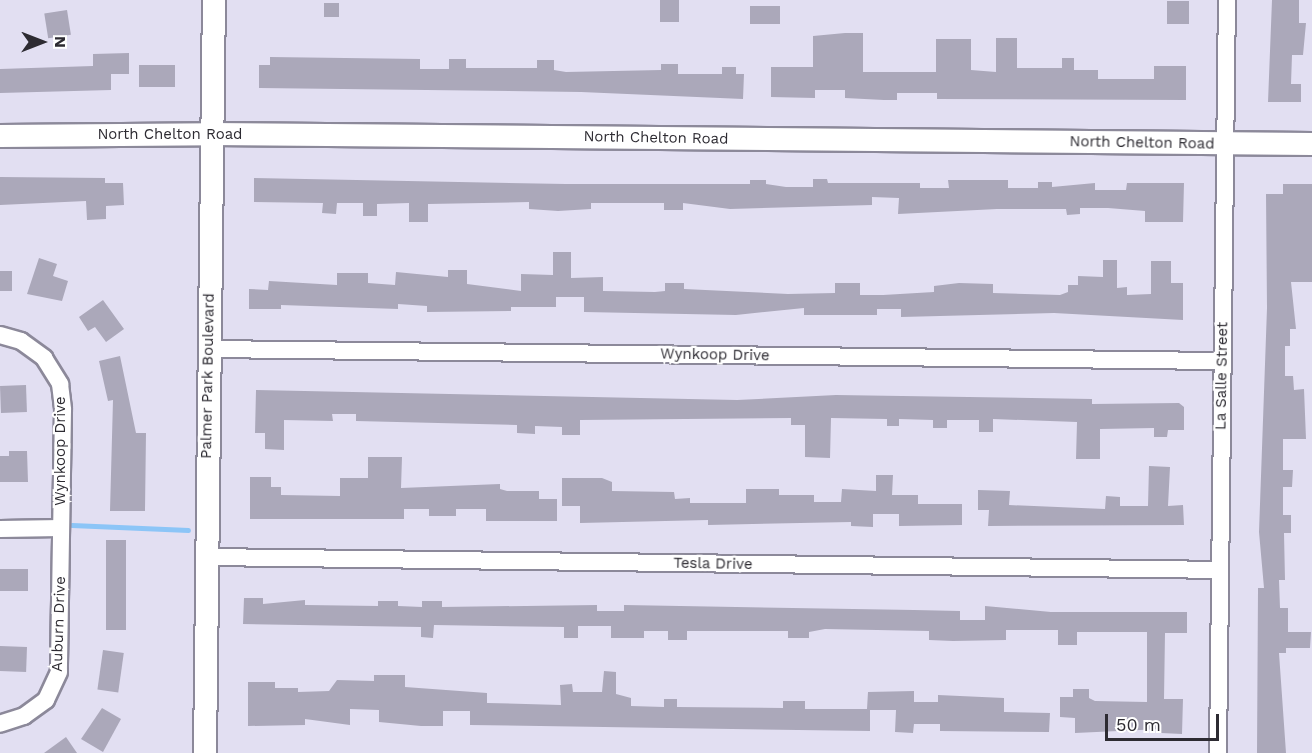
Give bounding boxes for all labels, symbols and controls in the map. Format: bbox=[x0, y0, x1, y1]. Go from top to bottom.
north arrow bbox=[12, 12, 72, 72]
text: N bbox=[51, 36, 70, 48]
street label: North Chelton Road bbox=[97, 126, 243, 144]
street label: North Chelton Road bbox=[583, 128, 729, 148]
street label: North Chelton Road bbox=[1069, 133, 1215, 153]
street label: Palmer Park Boulevard bbox=[198, 293, 218, 459]
street label: La Salle Street bbox=[1212, 322, 1232, 430]
street label: Wynkoop Drive bbox=[660, 345, 770, 365]
street label: Wynkoop Drive bbox=[52, 396, 70, 506]
street label: Tesla Drive bbox=[673, 554, 753, 574]
street label: Auburn Drive bbox=[48, 576, 70, 672]
scale bar bbox=[1108, 702, 1222, 740]
text: 50 m bbox=[1116, 714, 1161, 735]

